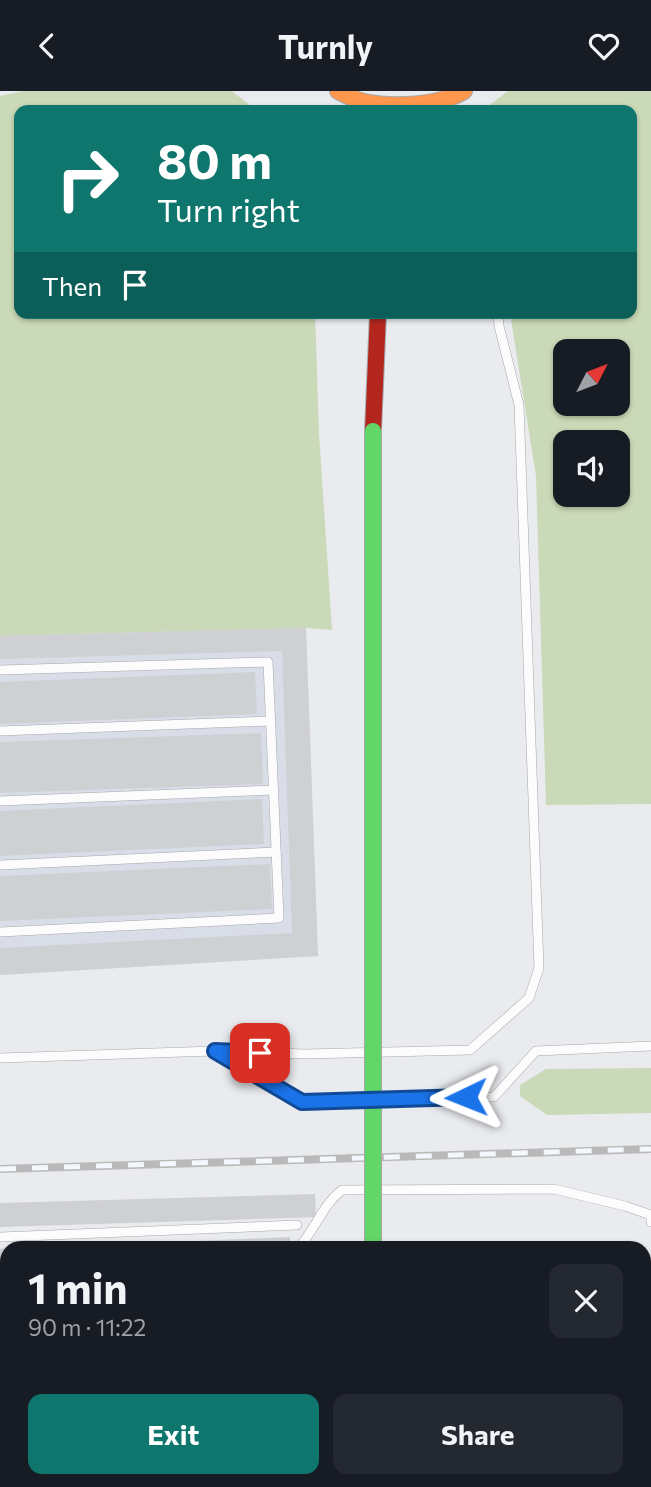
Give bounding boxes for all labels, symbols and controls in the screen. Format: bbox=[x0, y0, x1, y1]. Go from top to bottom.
text: Turnly bbox=[278, 26, 373, 66]
icon: back bbox=[28, 27, 66, 65]
icon: heart bbox=[585, 27, 623, 65]
text: 80 m bbox=[157, 129, 272, 189]
icon: right bbox=[42, 133, 133, 224]
text: Turn right bbox=[157, 189, 300, 229]
icon: arrive bbox=[116, 266, 154, 304]
text: Then bbox=[42, 270, 102, 301]
north arrow bbox=[553, 339, 630, 417]
map controls bbox=[553, 339, 630, 507]
button: sound bbox=[553, 430, 630, 507]
pin bbox=[230, 1023, 290, 1083]
icon: arrive bbox=[241, 1034, 279, 1072]
position arrow bbox=[429, 1060, 503, 1134]
text: 1 min bbox=[28, 1261, 128, 1313]
button: close bbox=[549, 1264, 623, 1338]
text: 90 m · 11:22 bbox=[28, 1313, 146, 1341]
button: Exit bbox=[28, 1394, 319, 1474]
button: Share bbox=[333, 1394, 623, 1474]

